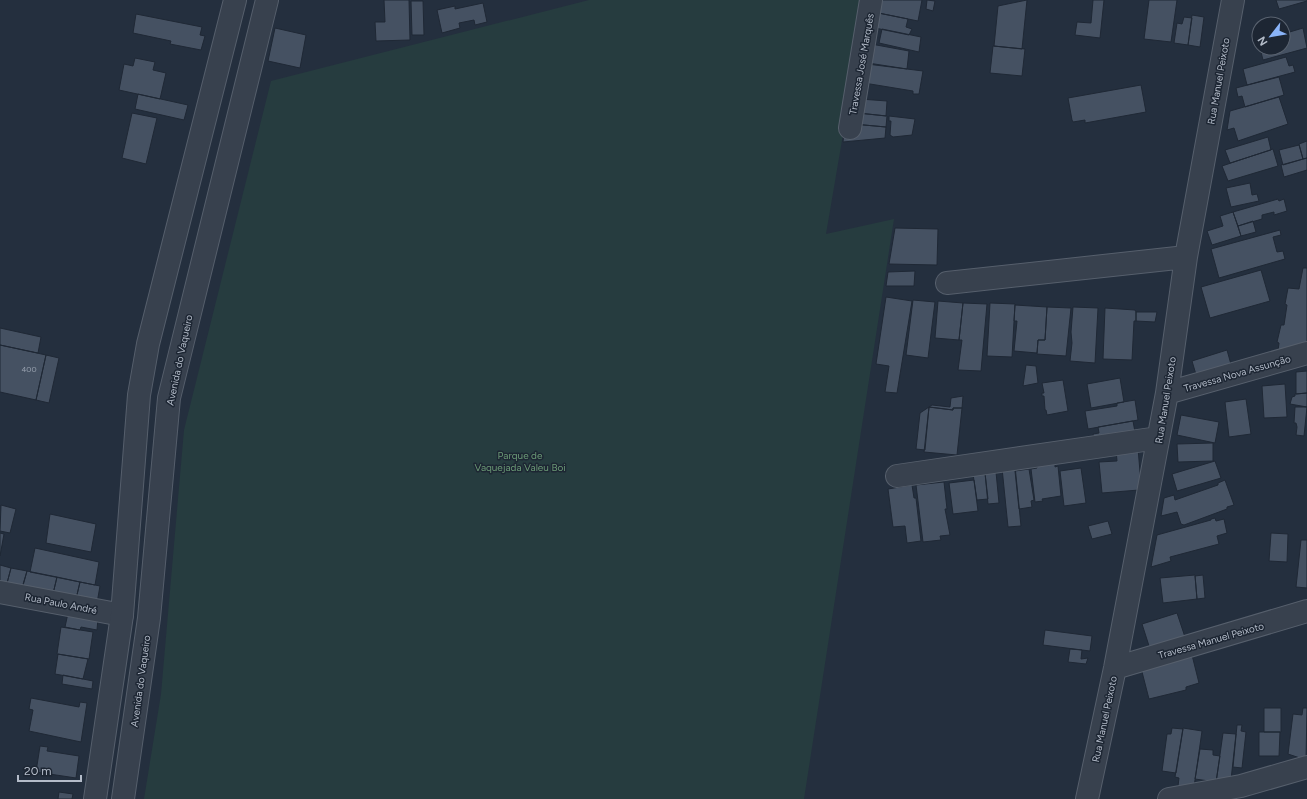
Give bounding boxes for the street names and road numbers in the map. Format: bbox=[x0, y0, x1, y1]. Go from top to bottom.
street label: Travessa José Marquês bbox=[846, 12, 877, 116]
street label: Rua Manuel Peixoto bbox=[1204, 37, 1233, 125]
street label: Avenida do Vaqueiro bbox=[164, 313, 196, 407]
street label: Travessa Nova Assunção bbox=[1182, 352, 1292, 395]
street label: Rua Manuel Peixoto bbox=[1152, 356, 1179, 444]
street label: Rua Paulo André bbox=[24, 590, 99, 617]
street label: Travessa Manuel Peixoto bbox=[1157, 619, 1266, 662]
street label: Avenida do Vaqueiro bbox=[128, 634, 153, 728]
street label: Rua Manuel Peixoto bbox=[1089, 675, 1120, 763]

